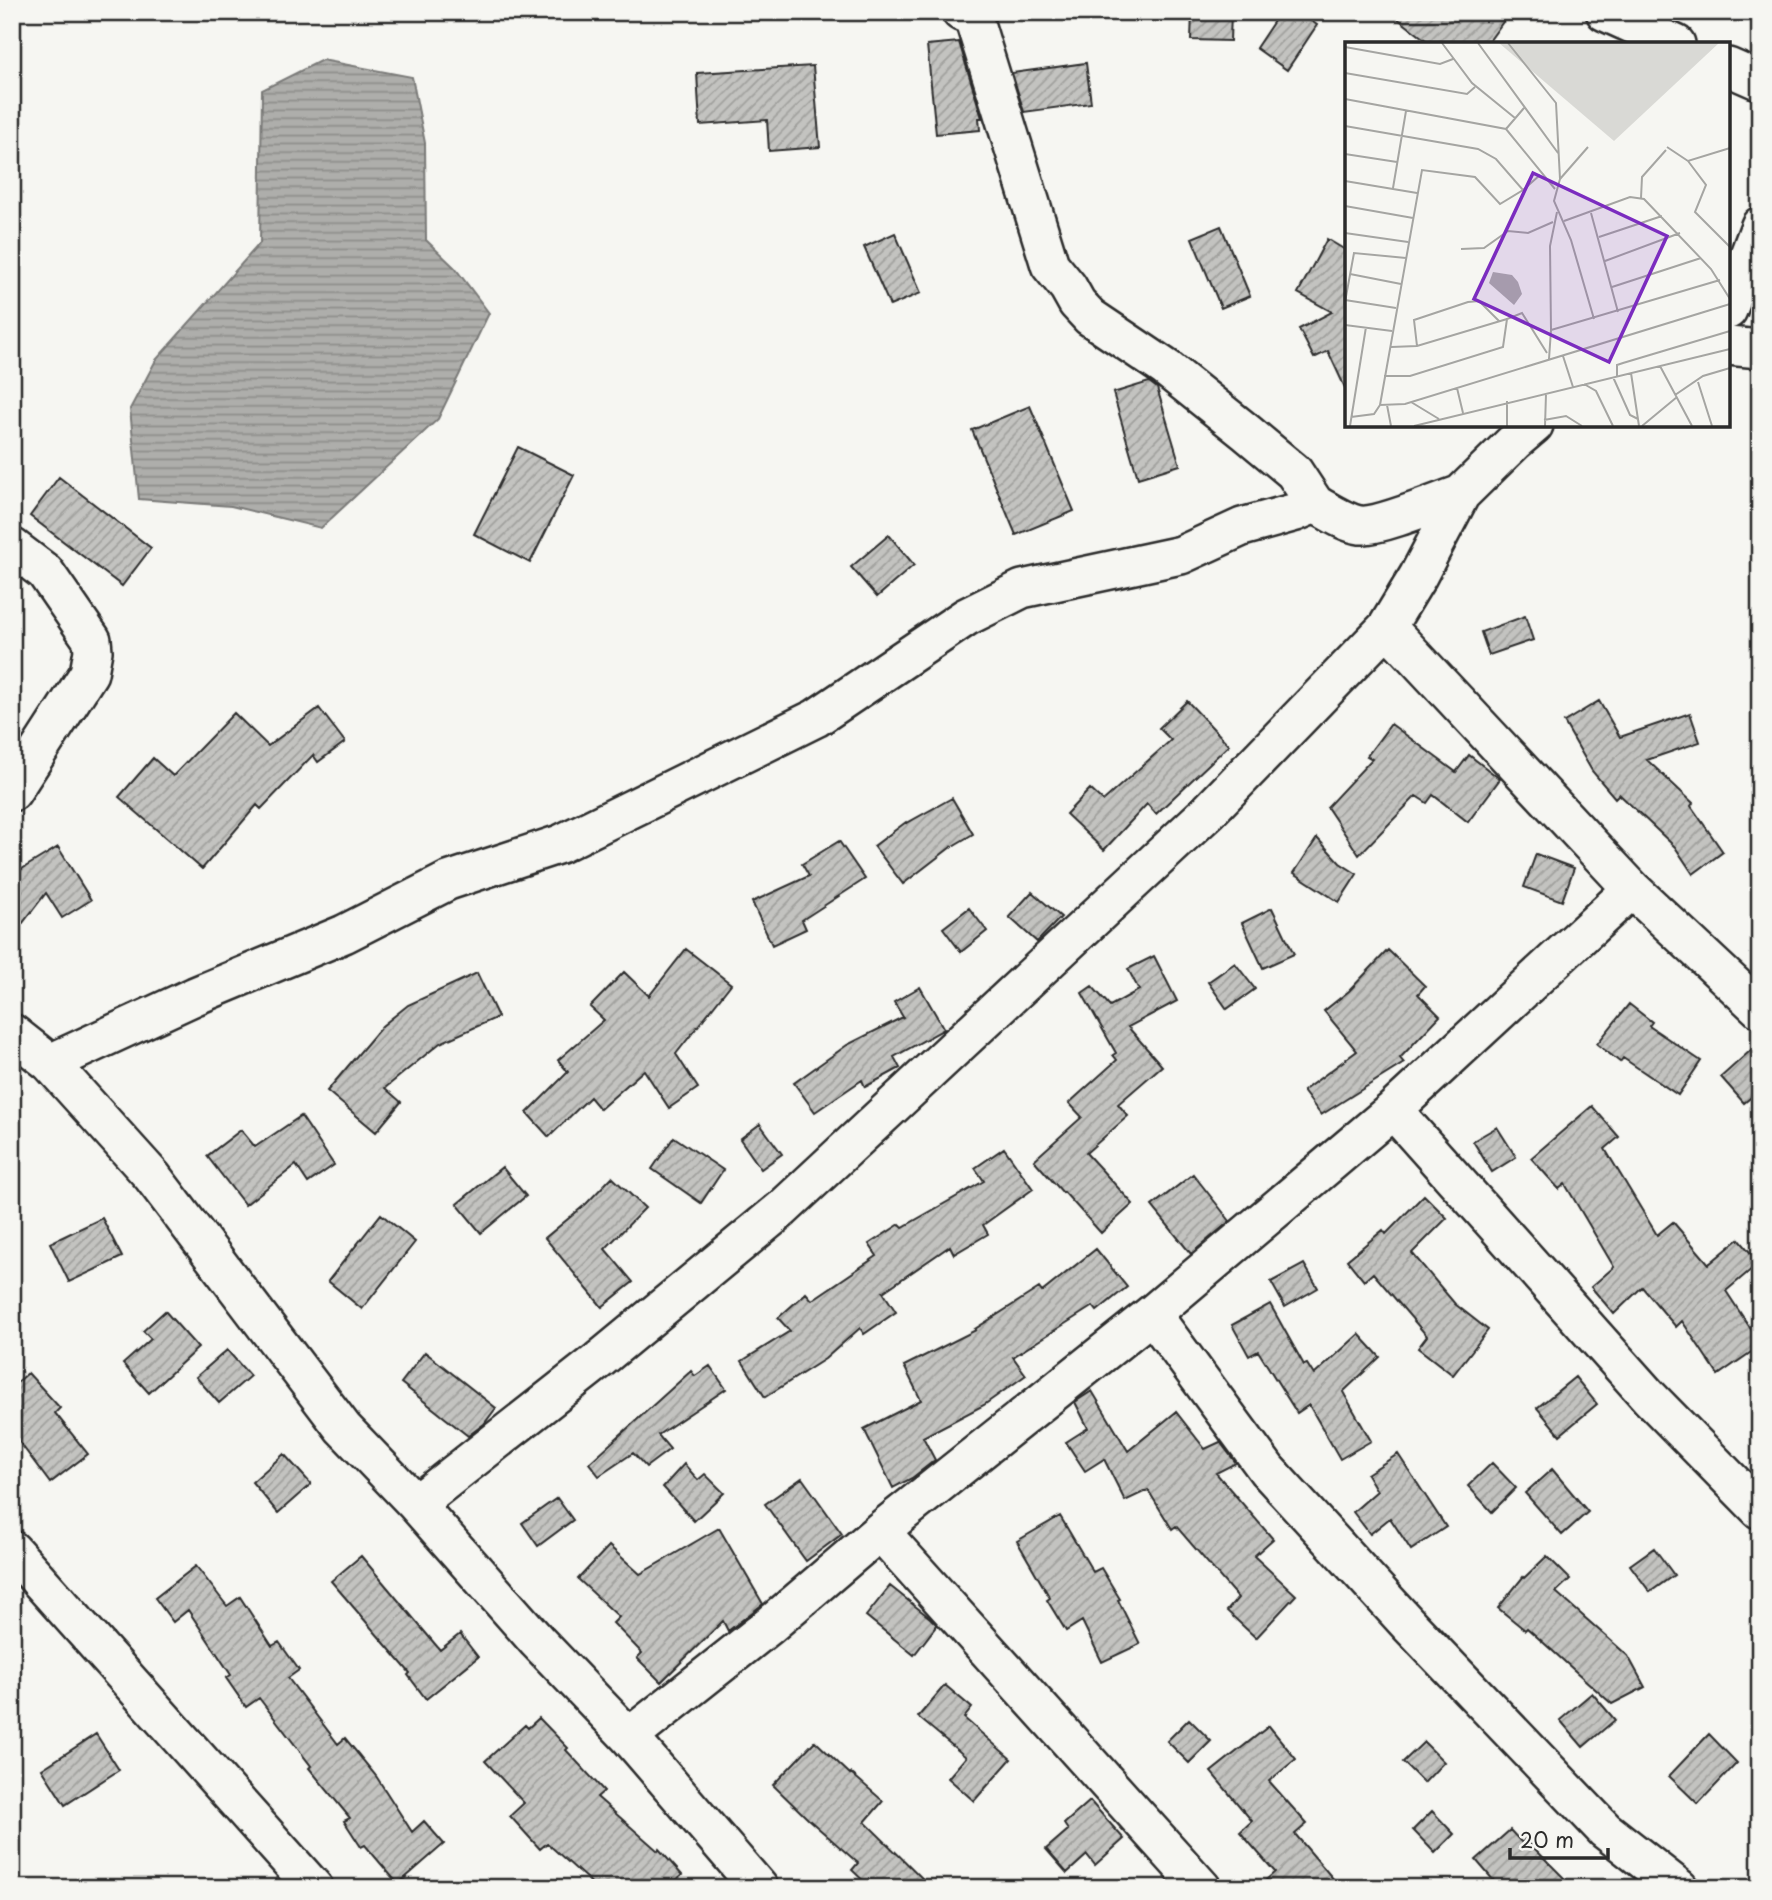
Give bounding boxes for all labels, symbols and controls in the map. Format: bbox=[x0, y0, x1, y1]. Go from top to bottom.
inset map bbox=[1345, 42, 1730, 427]
scale bar bbox=[1510, 1816, 1608, 1860]
text: 20 m bbox=[1520, 1823, 1574, 1855]

